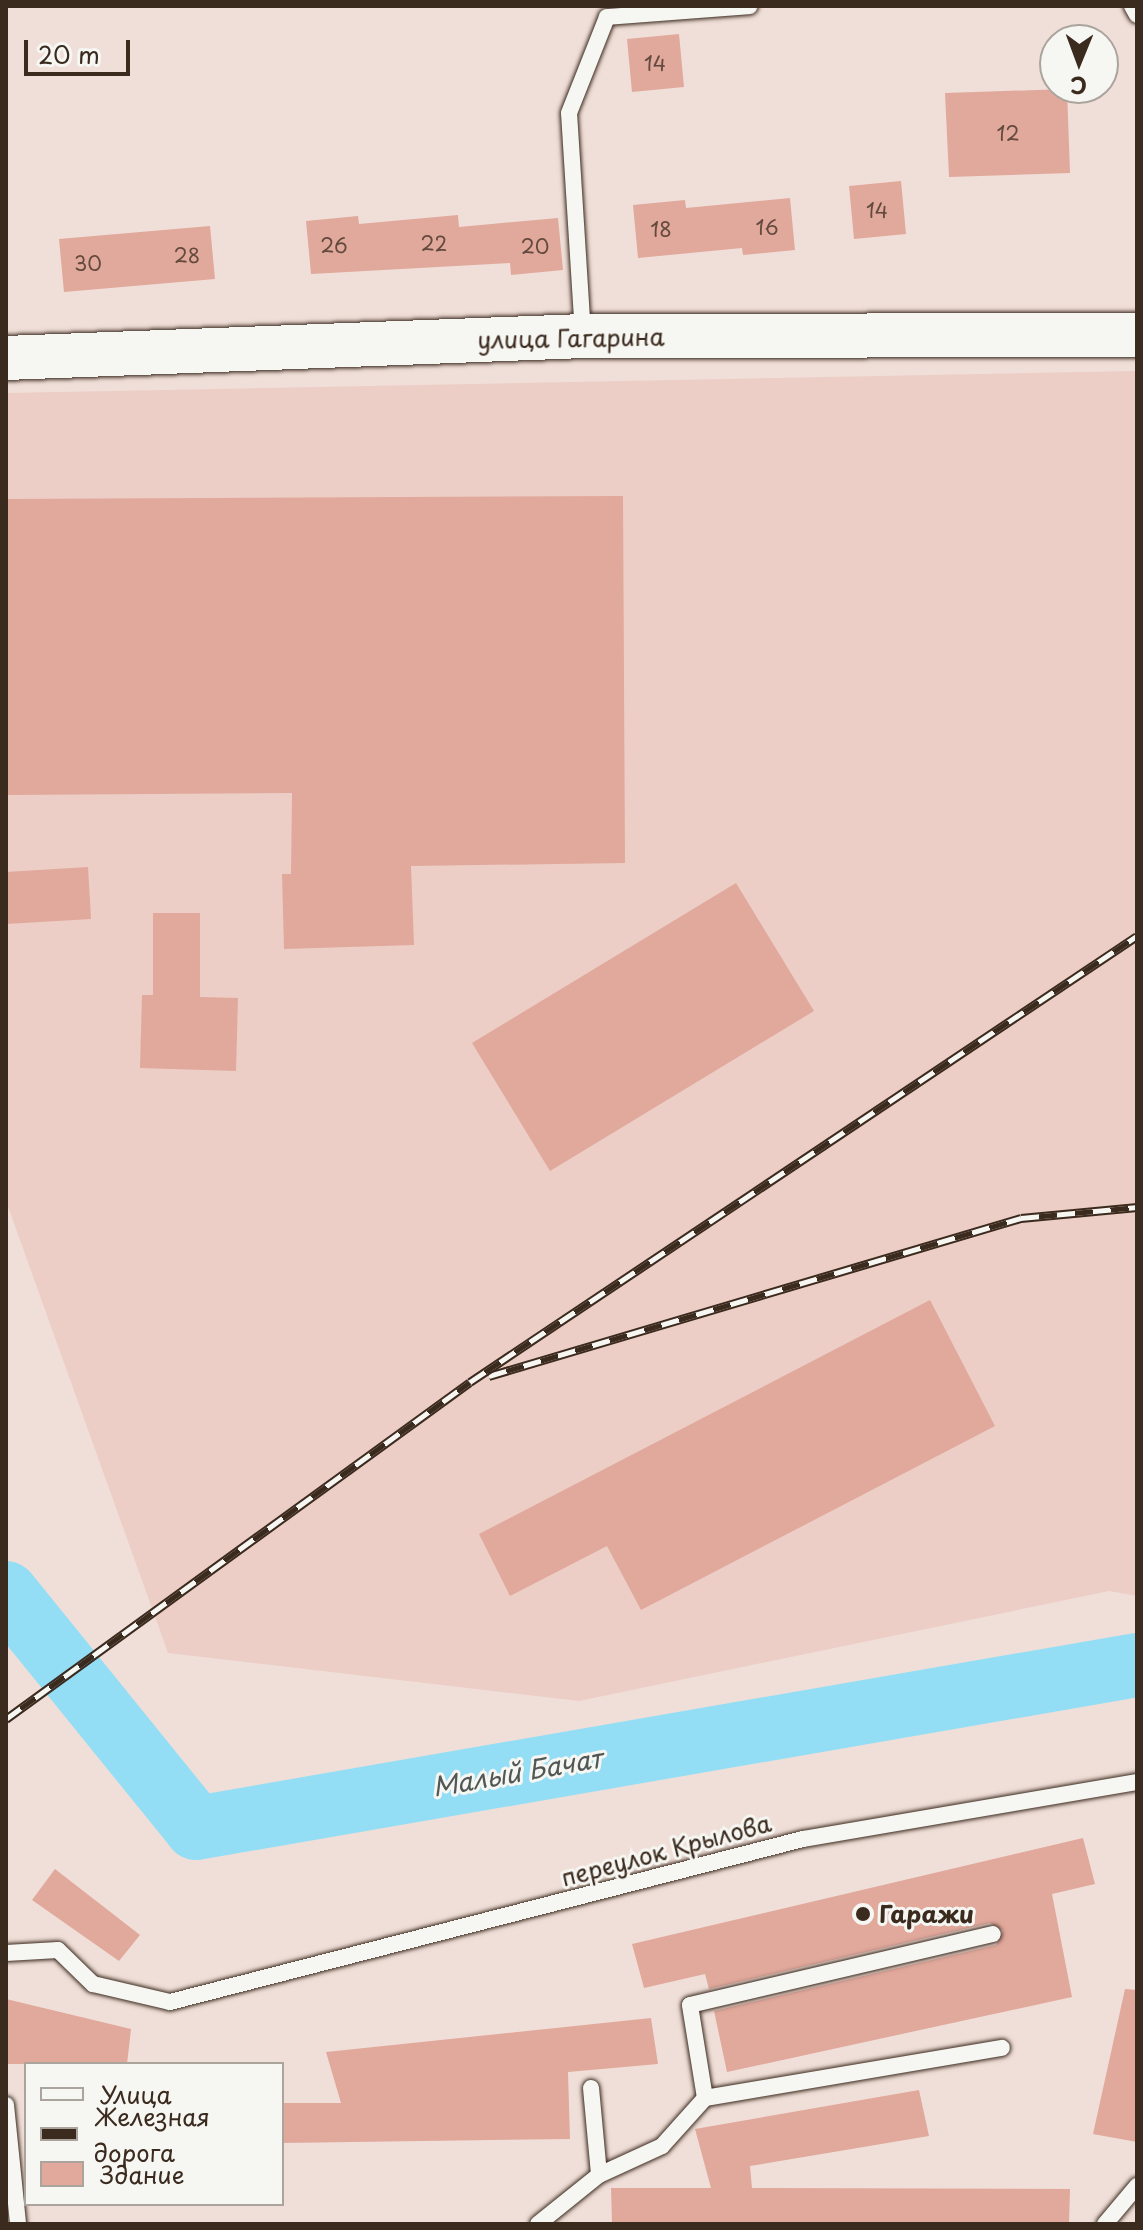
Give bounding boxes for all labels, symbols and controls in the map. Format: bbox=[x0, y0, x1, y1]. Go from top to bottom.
scale bar bbox=[28, 24, 134, 74]
north arrow bbox=[1039, 24, 1119, 104]
text: 20 m bbox=[38, 36, 100, 72]
house number: 14 bbox=[644, 51, 666, 75]
text: С bbox=[1070, 70, 1087, 103]
house number: 12 bbox=[996, 121, 1020, 145]
house number: 14 bbox=[866, 198, 888, 222]
house number: 16 bbox=[756, 215, 778, 239]
house number: 18 bbox=[650, 217, 672, 241]
house number: 22 bbox=[421, 231, 447, 255]
house number: 26 bbox=[320, 233, 348, 257]
house number: 20 bbox=[521, 234, 549, 258]
house number: 28 bbox=[174, 243, 200, 267]
house number: 30 bbox=[74, 251, 102, 275]
street label: улица Гагарина bbox=[477, 322, 665, 354]
water label: Малый Бачат bbox=[430, 1742, 604, 1802]
street label: переулок Крылова bbox=[558, 1808, 774, 1892]
place label: Гаражи bbox=[879, 1900, 974, 1928]
marker: Гаражи bbox=[854, 1905, 872, 1923]
legend bbox=[24, 2062, 284, 2206]
text: Улица bbox=[100, 2076, 172, 2112]
text: Железная дорога bbox=[94, 2098, 210, 2170]
text: Здание bbox=[100, 2156, 185, 2192]

